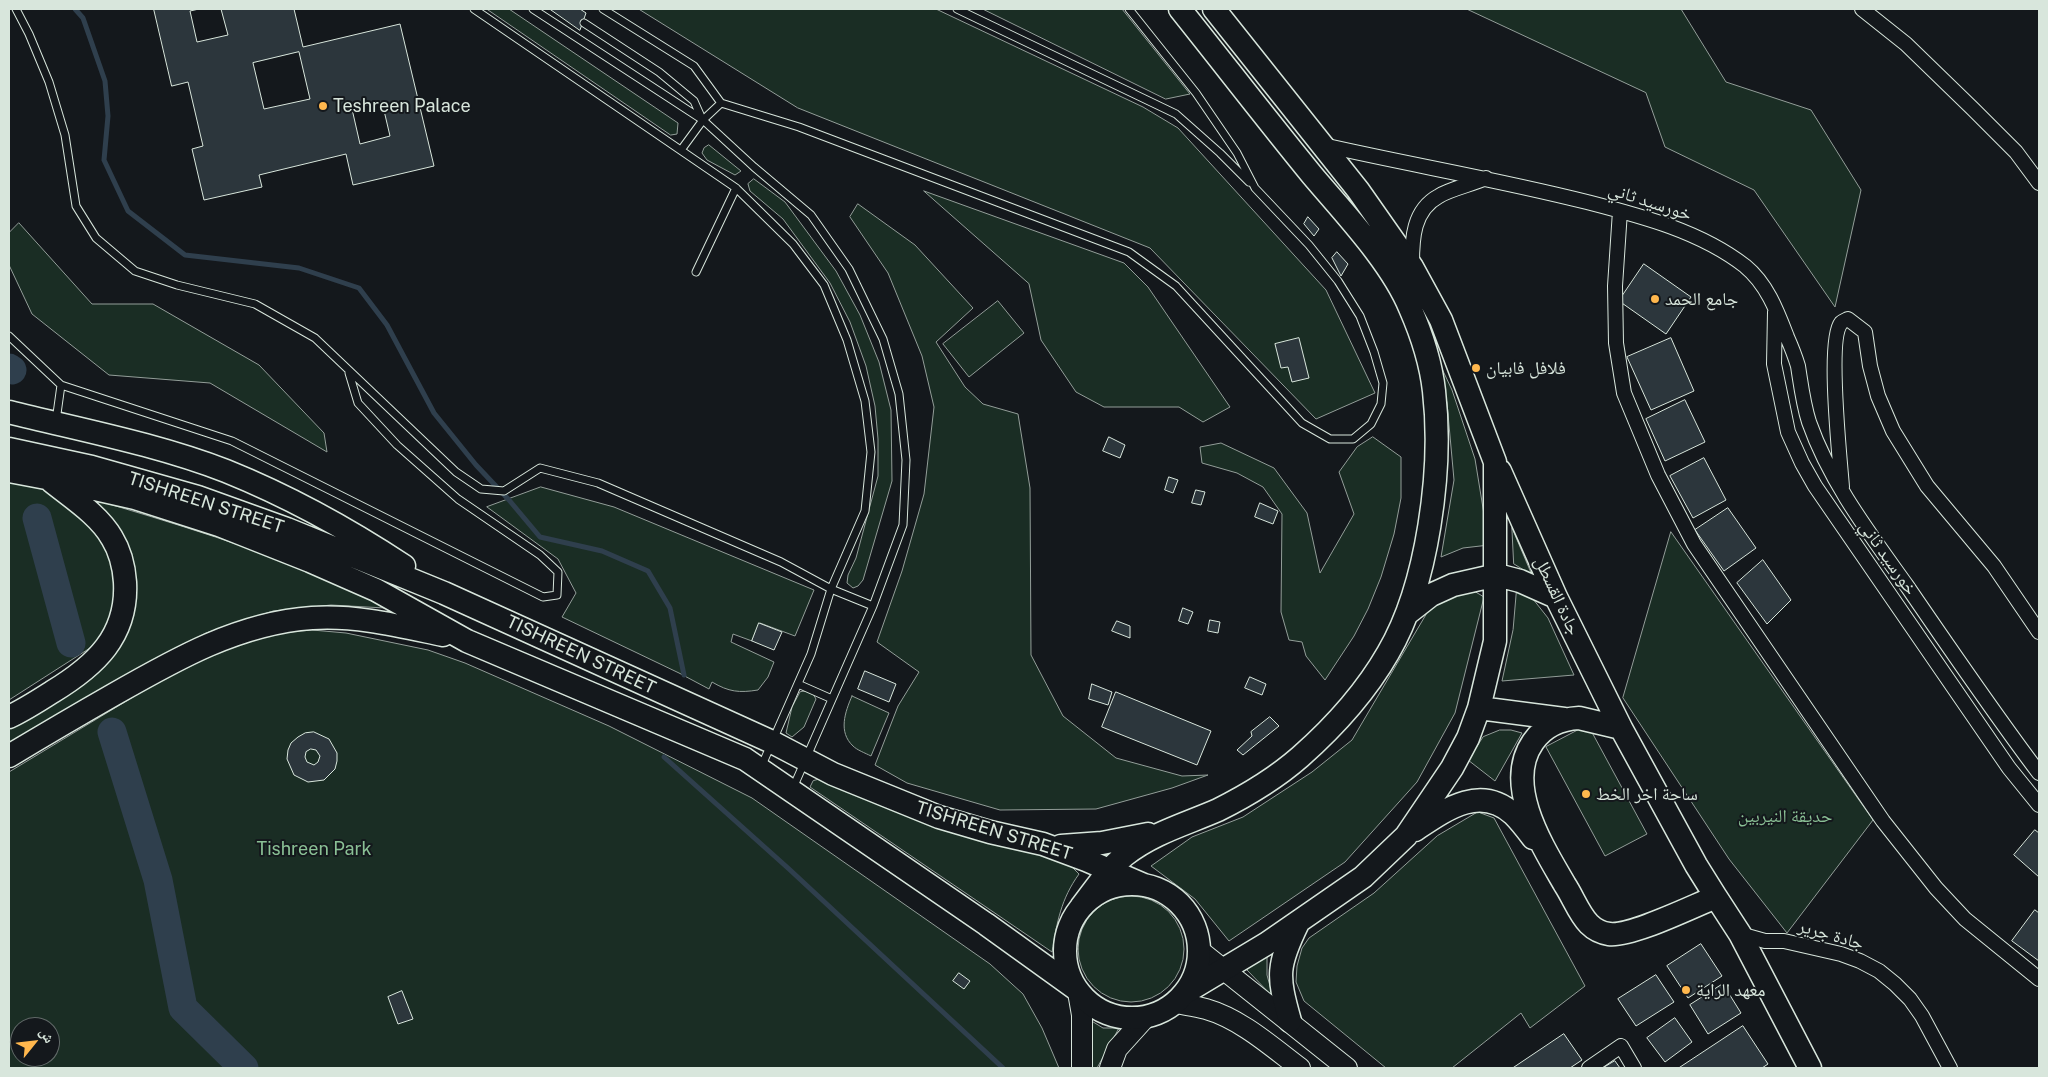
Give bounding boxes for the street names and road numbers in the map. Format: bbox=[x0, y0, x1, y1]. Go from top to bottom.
street label: خورسيد ثاني bbox=[1606, 178, 1694, 226]
street label: TISHREEN STREET bbox=[125, 468, 287, 538]
street label: خورسيد ثاني bbox=[1854, 517, 1922, 599]
street label: جادة القسطل bbox=[1529, 553, 1585, 639]
street label: TISHREEN STREET bbox=[503, 611, 659, 699]
street label: TISHREEN STREET bbox=[913, 797, 1075, 865]
street label: جادة جرير bbox=[1796, 915, 1866, 955]

